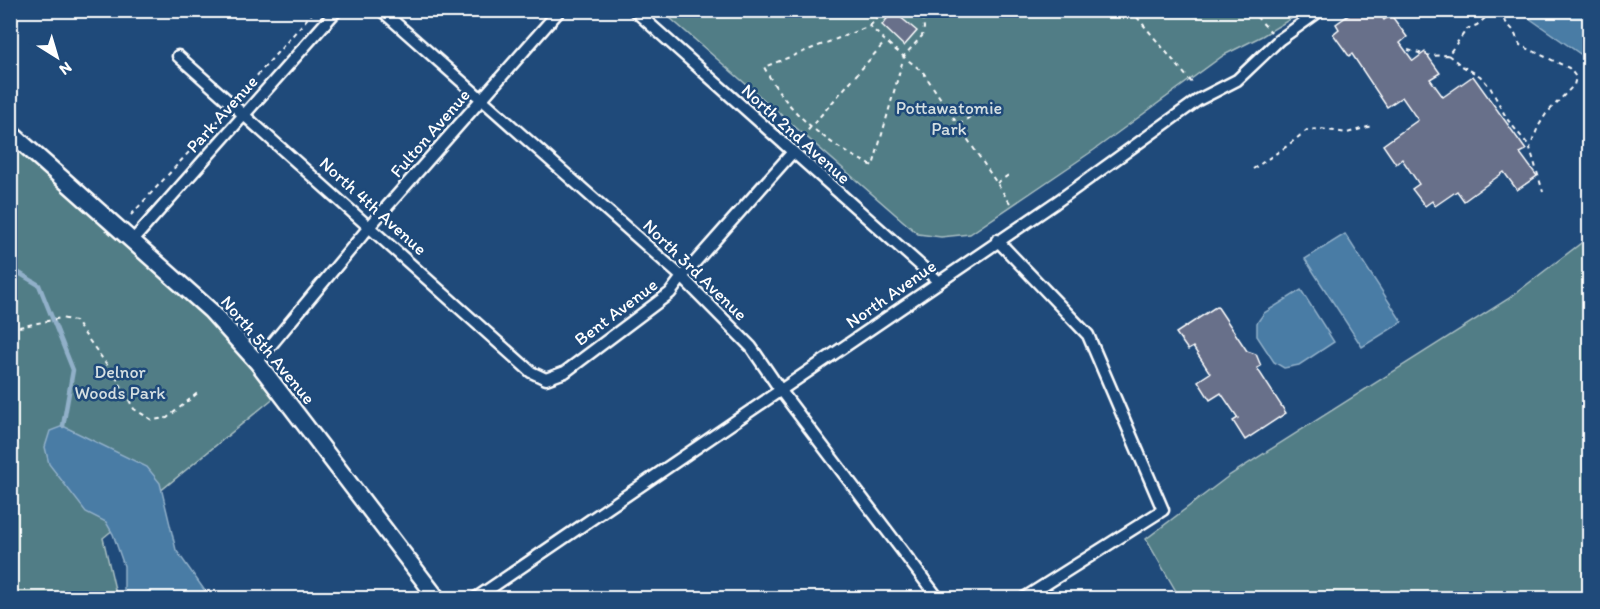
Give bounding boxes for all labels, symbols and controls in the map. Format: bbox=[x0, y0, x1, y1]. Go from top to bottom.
north arrow bbox=[27, 27, 87, 87]
text: N bbox=[56, 58, 76, 79]
street label: Park Avenue bbox=[181, 71, 263, 157]
street label: North 2nd Avenue bbox=[737, 79, 855, 189]
street label: Fulton Avenue bbox=[385, 84, 475, 182]
park label: Pottawatomie Park bbox=[896, 97, 1002, 140]
street label: North 4th Avenue bbox=[315, 152, 431, 260]
street label: North 3rd Avenue bbox=[638, 215, 752, 325]
street label: North Avenue bbox=[842, 255, 940, 333]
street label: Bent Avenue bbox=[570, 274, 662, 350]
street label: North 5th Avenue bbox=[216, 291, 320, 409]
park label: Delnor Woods Park bbox=[74, 361, 166, 404]

